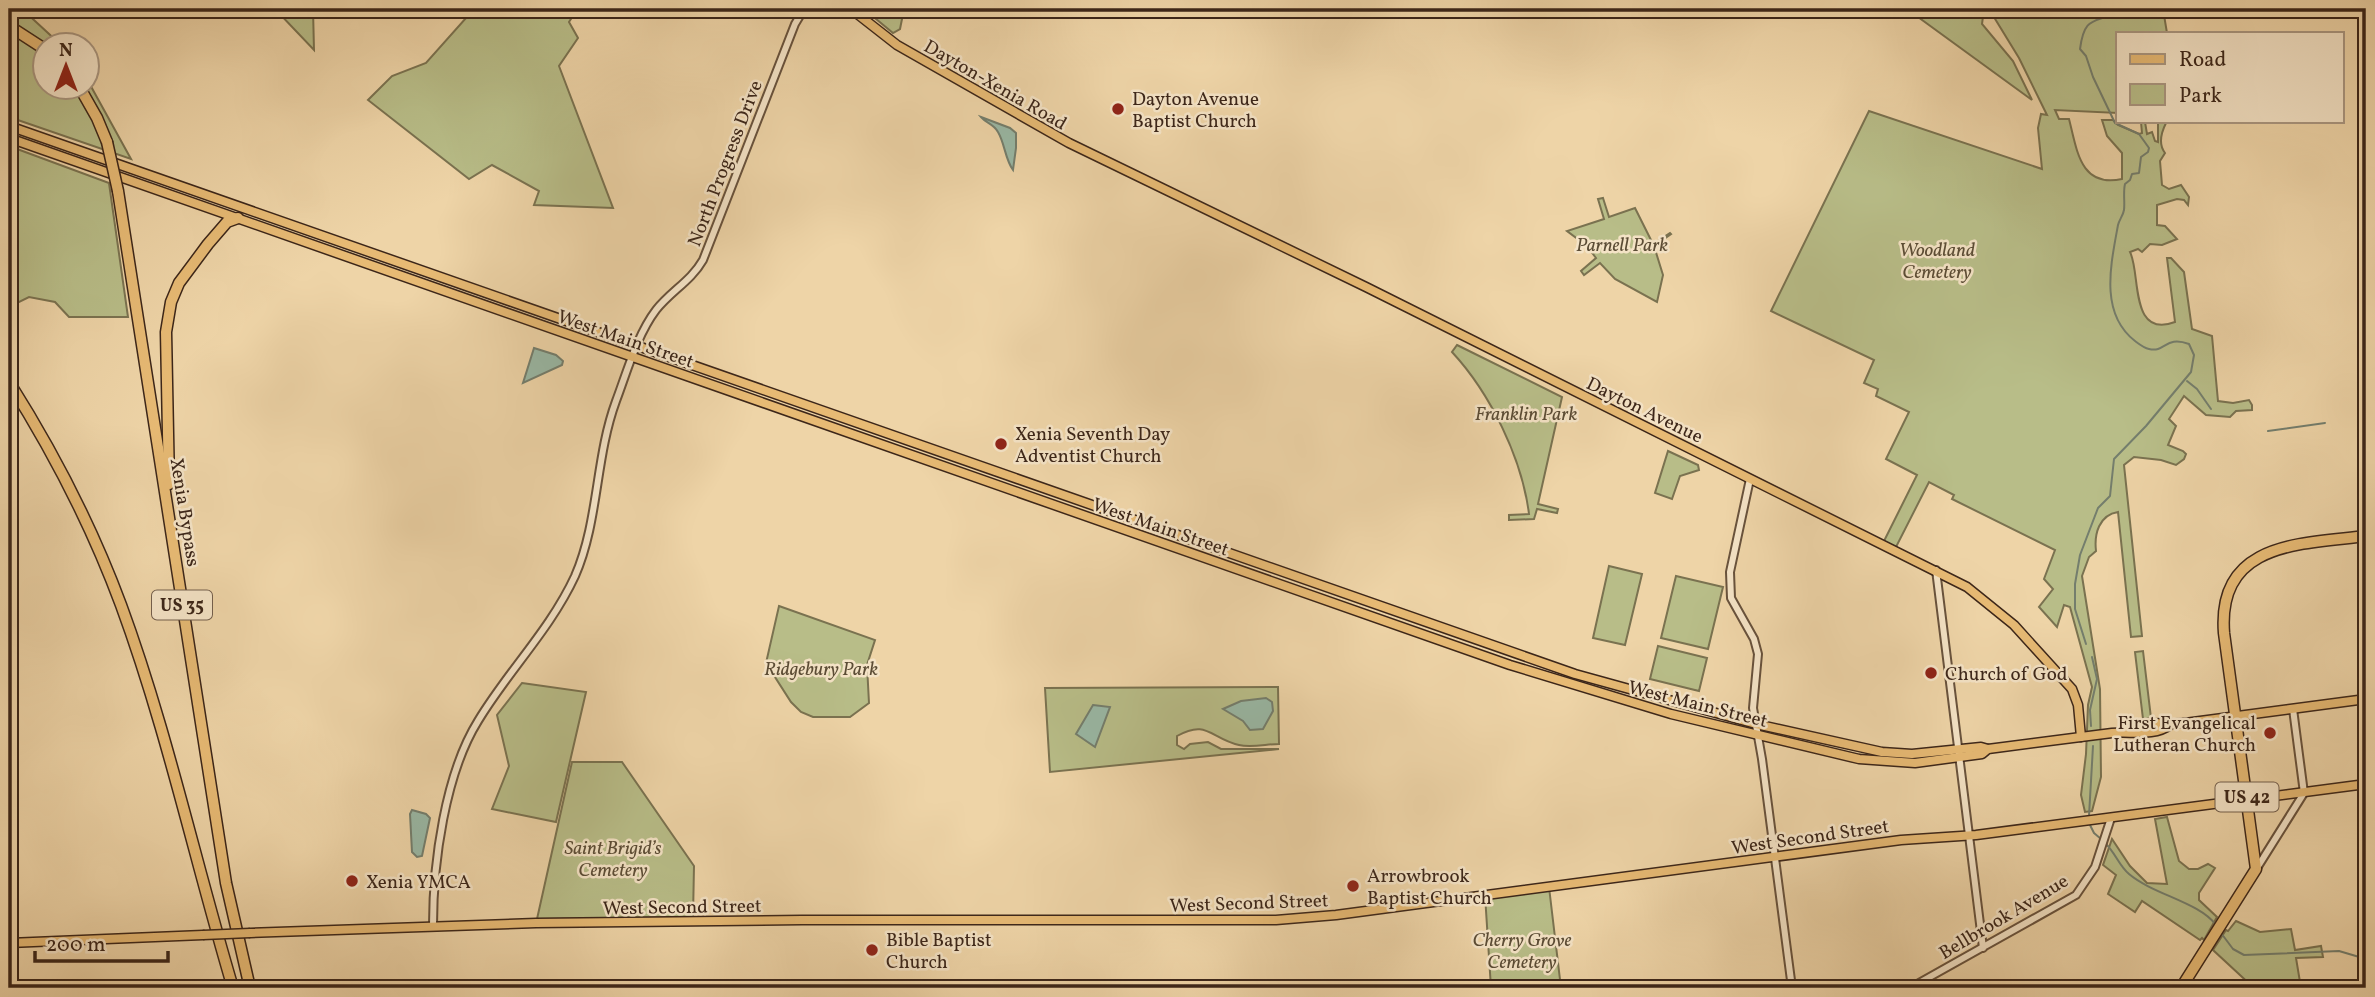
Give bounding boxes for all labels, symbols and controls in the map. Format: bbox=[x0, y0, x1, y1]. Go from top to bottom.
north arrow bbox=[32, 32, 102, 102]
legend bbox=[2116, 32, 2344, 122]
street label: Dayton-Xenia Road bbox=[919, 34, 1071, 137]
text: N bbox=[59, 38, 73, 64]
text: Road bbox=[2179, 46, 2226, 75]
street label: North Progress Drive bbox=[682, 77, 770, 251]
text: Park bbox=[2179, 82, 2222, 111]
place label: Dayton Avenue Baptist Church bbox=[1132, 87, 1259, 135]
marker: Dayton Avenue Baptist Church bbox=[1110, 101, 1126, 117]
park label: Parnell Park bbox=[1576, 233, 1668, 259]
park label: Woodland Cemetery bbox=[1899, 238, 1975, 286]
street label: West Main Street bbox=[554, 304, 697, 376]
street label: Dayton Avenue bbox=[1581, 371, 1707, 450]
park label: Franklin Park bbox=[1475, 402, 1577, 428]
place label: Xenia Seventh Day Adventist Church bbox=[1015, 422, 1170, 470]
marker: Xenia Seventh Day Adventist Church bbox=[993, 436, 1009, 452]
street label: Xenia Bypass bbox=[163, 456, 205, 569]
street label: West Main Street bbox=[1089, 492, 1232, 564]
road number: US 35 bbox=[152, 590, 212, 620]
park label: Ridgebury Park bbox=[764, 657, 878, 683]
place label: Church of God bbox=[1945, 662, 2068, 688]
marker: Church of God bbox=[1923, 665, 1939, 681]
street label: West Main Street bbox=[1625, 675, 1770, 735]
place label: First Evangelical Lutheran Church bbox=[2113, 711, 2256, 759]
marker: First Evangelical Lutheran Church bbox=[2262, 725, 2278, 741]
road number: US 42 bbox=[2216, 782, 2278, 812]
street label: West Second Street bbox=[1730, 814, 1891, 862]
park label: Saint Brigid’s Cemetery bbox=[565, 836, 661, 884]
place label: Arrowbrook Baptist Church bbox=[1367, 864, 1492, 912]
street label: Bellbrook Avenue bbox=[1934, 869, 2074, 967]
place label: Xenia YMCA bbox=[366, 870, 471, 896]
marker: Xenia YMCA bbox=[344, 873, 360, 889]
marker: Arrowbrook Baptist Church bbox=[1345, 878, 1361, 894]
street label: West Second Street bbox=[1169, 888, 1329, 920]
street label: West Second Street bbox=[602, 894, 762, 922]
scale bar bbox=[35, 920, 168, 964]
place label: Bible Baptist Church bbox=[886, 928, 992, 976]
park label: Cherry Grove Cemetery bbox=[1473, 928, 1572, 976]
text: 200 m bbox=[46, 931, 106, 960]
marker: Bible Baptist Church bbox=[864, 942, 880, 958]

